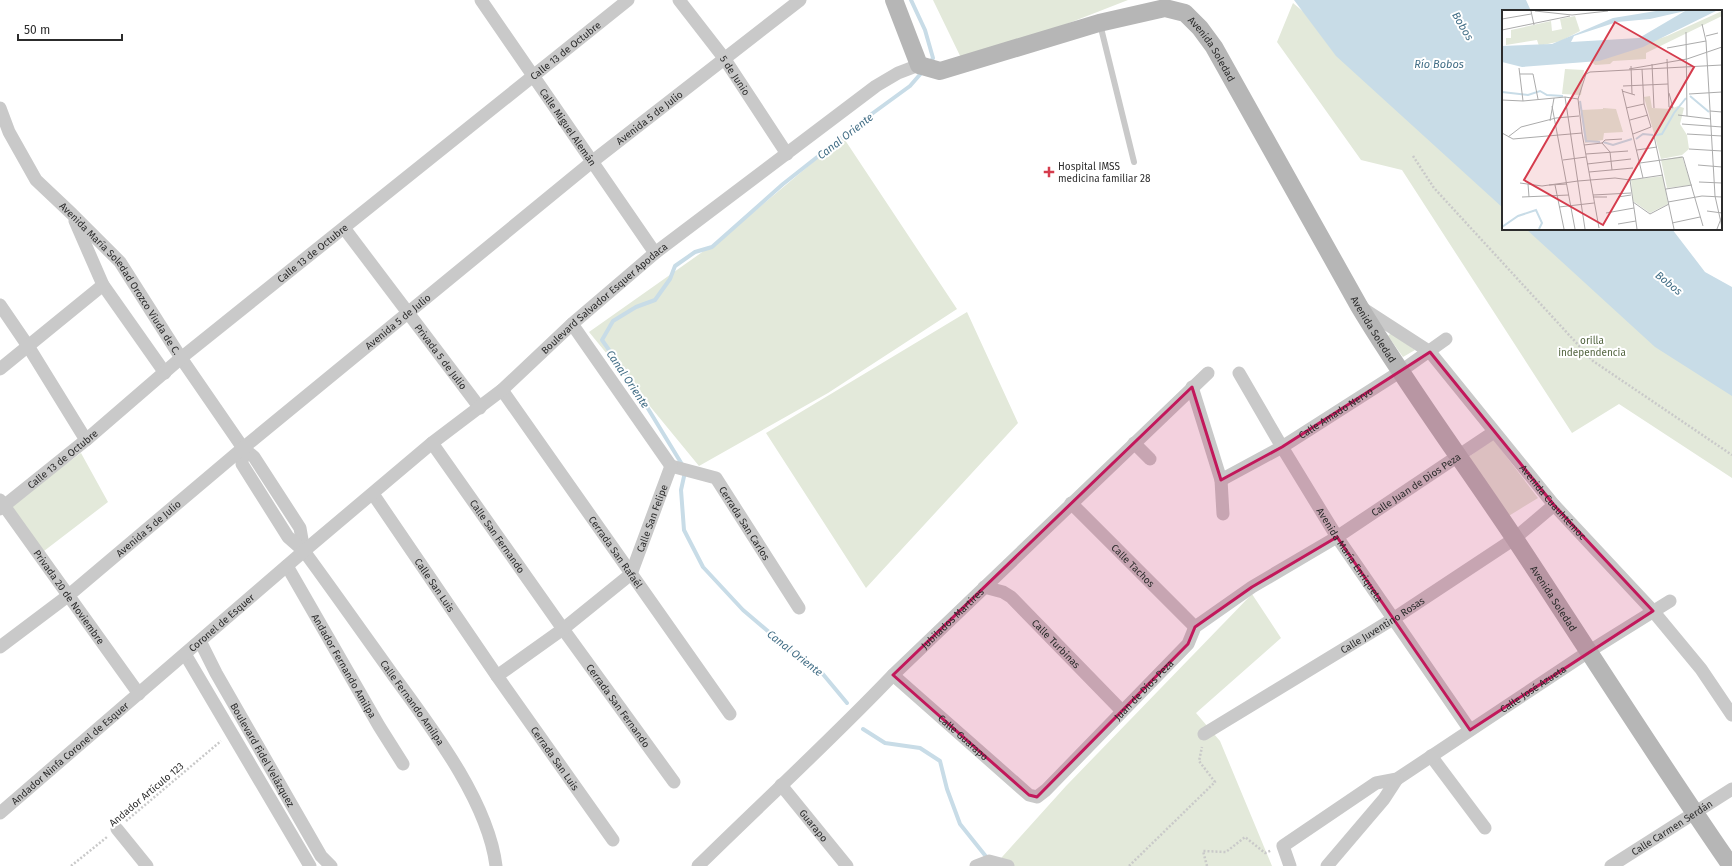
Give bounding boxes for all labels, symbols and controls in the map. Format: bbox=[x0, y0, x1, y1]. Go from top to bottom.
water label: Bobos bbox=[1449, 10, 1476, 43]
inset map bbox=[1502, 10, 1722, 230]
street label: Avenida Soledad bbox=[1185, 15, 1237, 84]
scale bar bbox=[18, 16, 122, 42]
street label: Calle 13 de Octubre bbox=[528, 19, 604, 83]
text: 50 m bbox=[24, 23, 50, 37]
street label: 5 de Junio bbox=[717, 54, 752, 98]
water label: Río Bobos bbox=[1414, 58, 1464, 71]
street label: Calle Miguel Alemán bbox=[537, 86, 598, 168]
street label: Avenida 5 de Julio bbox=[614, 88, 686, 148]
water label: Canal Oriente bbox=[815, 110, 876, 162]
place label: Hospital IMSS medicina familiar 28 bbox=[1058, 161, 1151, 185]
marker: Hospital IMSS medicina familiar 28 bbox=[1043, 166, 1055, 178]
street label: Avenida María Soledad Orozco Viuda de C. bbox=[57, 200, 182, 357]
street label: Calle 13 de Octubre bbox=[275, 222, 351, 285]
street label: Boulevard Salvador Esquer Apodaca bbox=[539, 241, 670, 357]
water label: Bobos bbox=[1653, 269, 1685, 298]
street label: Avenida 5 de Julio bbox=[363, 292, 433, 352]
street label: Avenida Soledad bbox=[1348, 294, 1398, 365]
street label: Privada 5 de Julio bbox=[412, 322, 469, 392]
park label: orilla independencia bbox=[1558, 335, 1626, 359]
water label: Canal Oriente bbox=[603, 348, 652, 411]
street label: Calle Amado Nervo bbox=[1297, 385, 1376, 442]
street label: Calle 13 de Octubre bbox=[25, 428, 101, 492]
street label: Calle Juan de Dios Peza bbox=[1369, 451, 1463, 519]
street label: Avenida Cuauhtémoc bbox=[1517, 463, 1588, 543]
street label: Calle San Felipe bbox=[635, 483, 671, 554]
street label: Cerrada San Carlos bbox=[716, 484, 772, 563]
street label: Avenida 5 de Julio bbox=[114, 498, 184, 560]
street label: Calle San Fernando bbox=[467, 498, 527, 576]
street label: Avenida María Enriqueta bbox=[1314, 506, 1385, 605]
street label: Cerrada San Rafaél bbox=[586, 514, 645, 591]
street label: Calle Tachos bbox=[1108, 542, 1157, 590]
street label: Privada 20 de Noviembre bbox=[31, 548, 106, 647]
street label: Calle San Luis bbox=[412, 556, 457, 615]
street label: Avenida Soledad bbox=[1527, 564, 1579, 634]
street label: Jubilados Martires bbox=[919, 586, 987, 652]
street label: Coronel de Esquer bbox=[187, 591, 257, 655]
street label: Calle Juventino Rosas bbox=[1338, 595, 1427, 657]
street label: Andador Fernando Amilpa bbox=[309, 612, 378, 720]
street label: Calle Turbinas bbox=[1029, 617, 1082, 672]
water label: Canal Oriente bbox=[764, 628, 825, 679]
street label: Juan de Dios Peza bbox=[1112, 657, 1177, 723]
street label: Calle Fernando Amilpa bbox=[377, 658, 446, 748]
street label: Cerrada San Fernando bbox=[583, 662, 652, 750]
street label: Calle José Azueta bbox=[1498, 663, 1569, 716]
street label: Andador Ninfa Coronel de Esquer bbox=[9, 700, 132, 808]
street label: Boulevard Fidel Velázquez bbox=[227, 701, 297, 810]
street label: Calle Guarapo bbox=[935, 713, 991, 763]
street label: Cerrada San Luis bbox=[528, 725, 581, 793]
street label: Andador Artículo 123 bbox=[106, 759, 186, 829]
street label: Calle Carmen Serdán bbox=[1629, 798, 1715, 858]
street label: Guarapo bbox=[796, 807, 830, 845]

